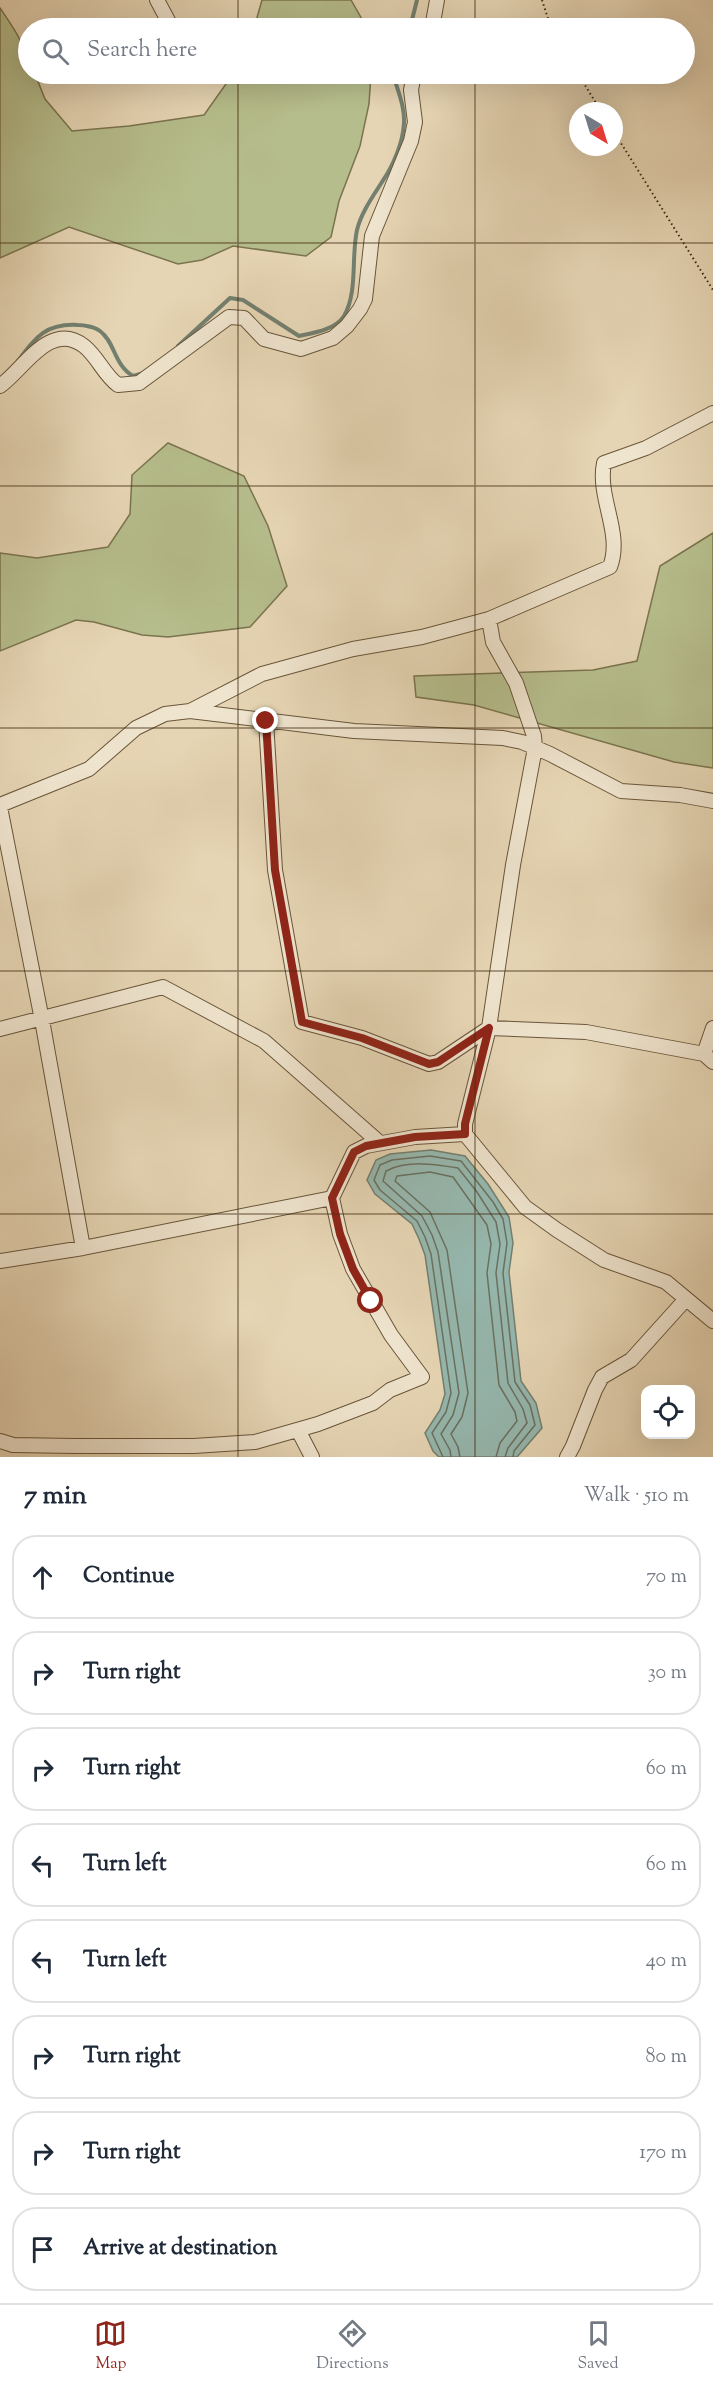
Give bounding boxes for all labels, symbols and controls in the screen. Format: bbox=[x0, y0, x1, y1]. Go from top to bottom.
search box bbox=[18, 18, 695, 84]
icon: search bbox=[39, 35, 72, 68]
text: Search here bbox=[87, 35, 197, 67]
north arrow bbox=[569, 102, 623, 156]
route end bbox=[252, 707, 278, 733]
route start bbox=[357, 1287, 383, 1313]
map controls bbox=[641, 1385, 695, 1439]
button: locate bbox=[641, 1385, 695, 1439]
text: 7 min bbox=[24, 1478, 87, 1515]
text: Walk · 510 m bbox=[584, 1482, 689, 1511]
icon: ahead bbox=[26, 1561, 59, 1594]
text: Continue bbox=[83, 1561, 174, 1593]
text: 70 m bbox=[646, 1563, 687, 1592]
icon: right bbox=[26, 1657, 59, 1690]
text: Turn right bbox=[83, 1657, 180, 1689]
text: 30 m bbox=[648, 1659, 687, 1688]
icon: right bbox=[26, 1753, 59, 1786]
text: Turn right bbox=[83, 1753, 180, 1785]
text: 60 m bbox=[646, 1755, 687, 1784]
icon: left bbox=[26, 1849, 59, 1882]
text: Turn left bbox=[83, 1849, 166, 1881]
text: 60 m bbox=[646, 1851, 687, 1880]
icon: left bbox=[26, 1945, 59, 1978]
text: Turn left bbox=[83, 1945, 166, 1977]
text: 40 m bbox=[646, 1947, 687, 1976]
icon: right bbox=[26, 2041, 59, 2074]
text: Turn right bbox=[83, 2041, 180, 2073]
text: 80 m bbox=[646, 2043, 687, 2072]
icon: right bbox=[26, 2137, 59, 2170]
text: Turn right bbox=[83, 2137, 180, 2169]
text: 170 m bbox=[639, 2139, 687, 2168]
icon: arrive bbox=[26, 2233, 59, 2266]
text: Arrive at destination bbox=[83, 2233, 278, 2265]
tab: Map bbox=[94, 2317, 127, 2376]
tab: Directions bbox=[316, 2317, 389, 2376]
tab: Saved bbox=[577, 2317, 619, 2376]

